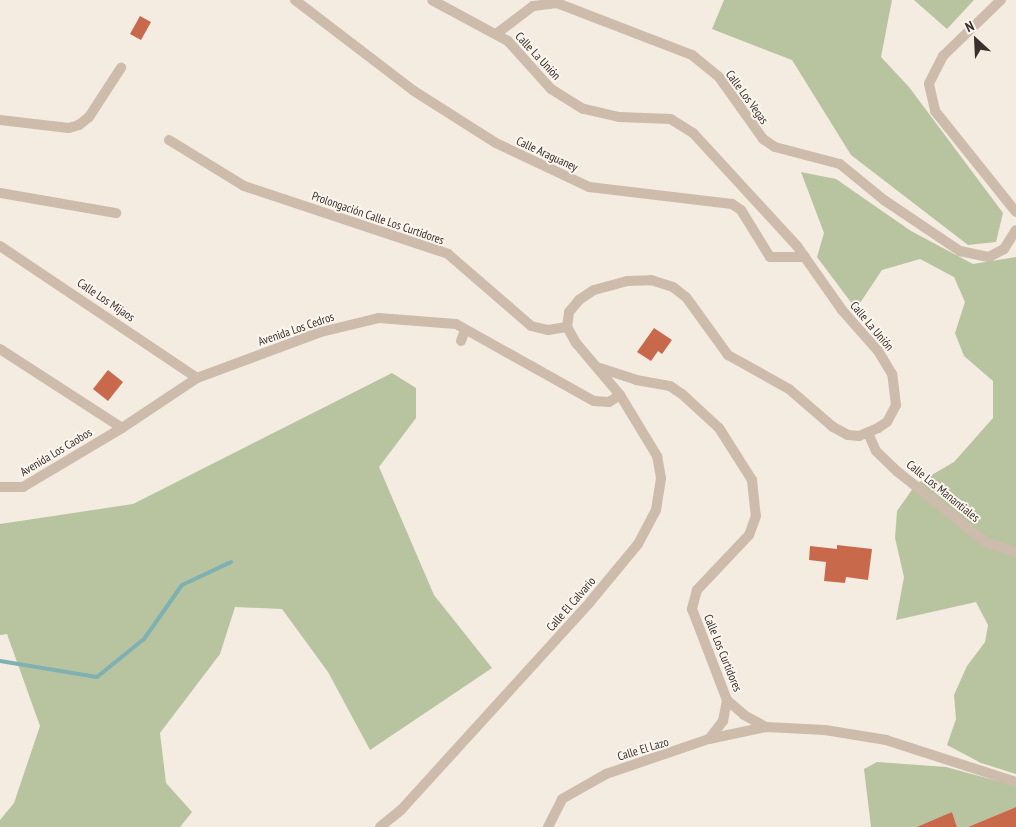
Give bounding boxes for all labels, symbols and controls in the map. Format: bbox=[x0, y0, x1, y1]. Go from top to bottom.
north arrow bbox=[951, 15, 1001, 65]
text: N bbox=[962, 17, 977, 36]
street label: Calle La Unión bbox=[512, 29, 564, 83]
street label: Calle Los Vegas bbox=[723, 67, 771, 127]
street label: Calle Araguaney bbox=[514, 133, 580, 175]
street label: Prolongación Calle Los Curtidores bbox=[310, 189, 446, 247]
street label: Calle Los Mijaos bbox=[74, 275, 138, 325]
street label: Calle La Unión bbox=[847, 298, 897, 354]
street label: Avenida Los Cedros bbox=[256, 309, 336, 349]
street label: Avenida Los Caobos bbox=[17, 425, 95, 479]
street label: Calle Los Manantiales bbox=[904, 457, 982, 525]
street label: Calle El Calvario bbox=[544, 574, 598, 634]
street label: Calle Los Curtidores bbox=[701, 612, 745, 694]
street label: Calle El Lazo bbox=[616, 734, 670, 764]

